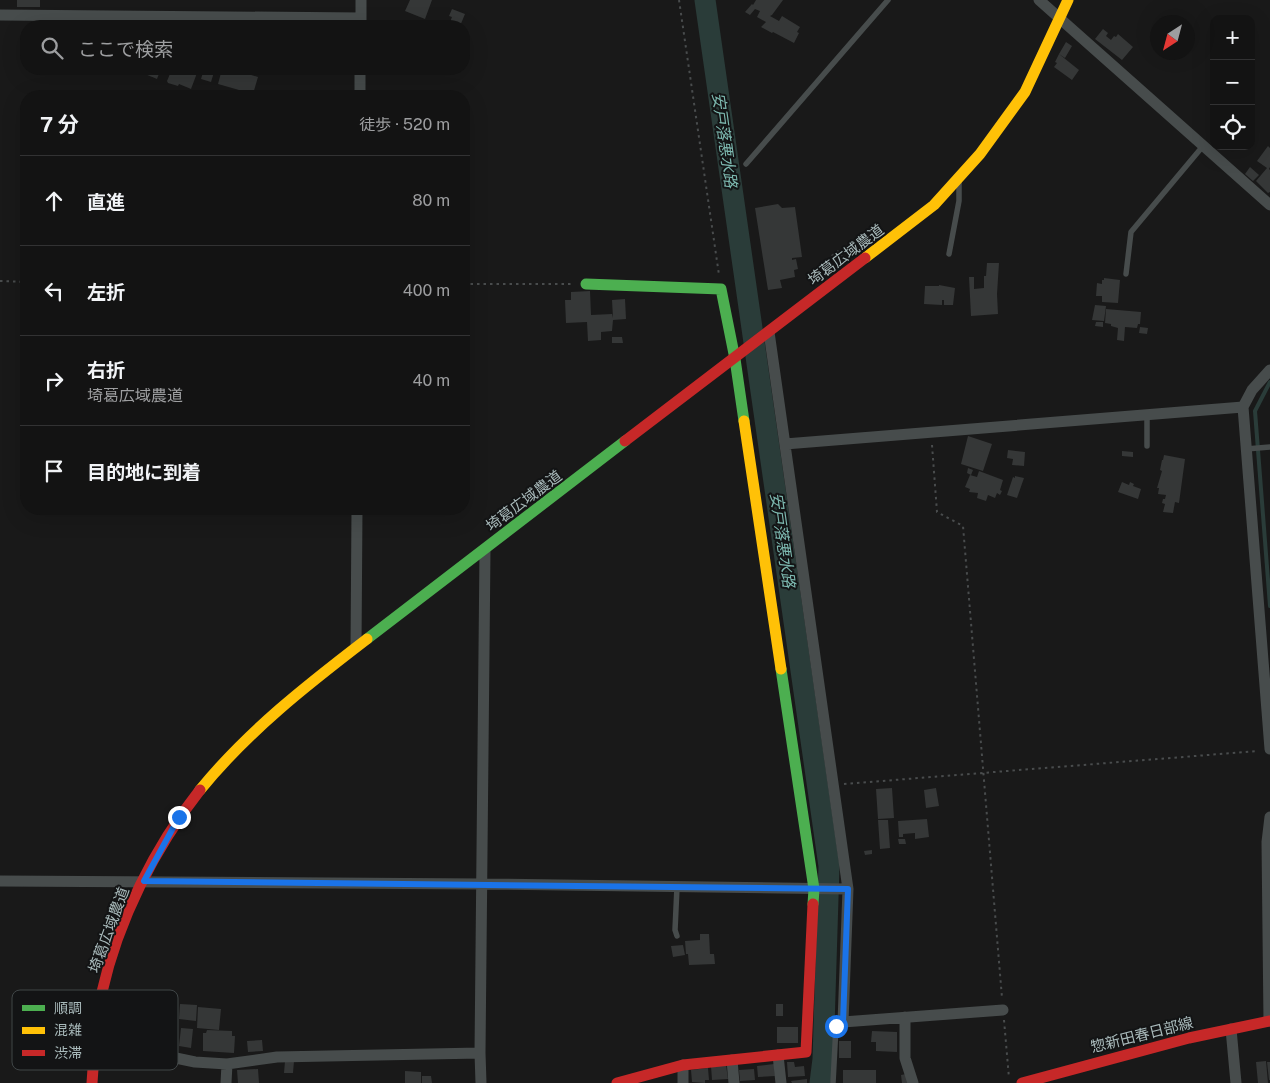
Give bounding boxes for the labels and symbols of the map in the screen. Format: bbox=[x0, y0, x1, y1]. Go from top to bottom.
north arrow bbox=[1150, 15, 1195, 60]
water label: 安戸落悪水路 bbox=[708, 91, 741, 191]
street label: 埼葛広域農道 bbox=[805, 221, 887, 288]
street label: 埼葛広域農道 bbox=[483, 467, 565, 534]
water label: 安戸落悪水路 bbox=[766, 491, 799, 591]
route end bbox=[168, 806, 191, 829]
street label: 埼葛広域農道 bbox=[85, 885, 132, 975]
legend bbox=[12, 990, 178, 1070]
text: 順調 bbox=[54, 1000, 82, 1016]
street label: 惣新田春日部線 bbox=[1089, 1014, 1195, 1055]
route start bbox=[825, 1015, 848, 1038]
text: 混雑 bbox=[54, 1022, 82, 1038]
text: 渋滞 bbox=[54, 1045, 82, 1061]

